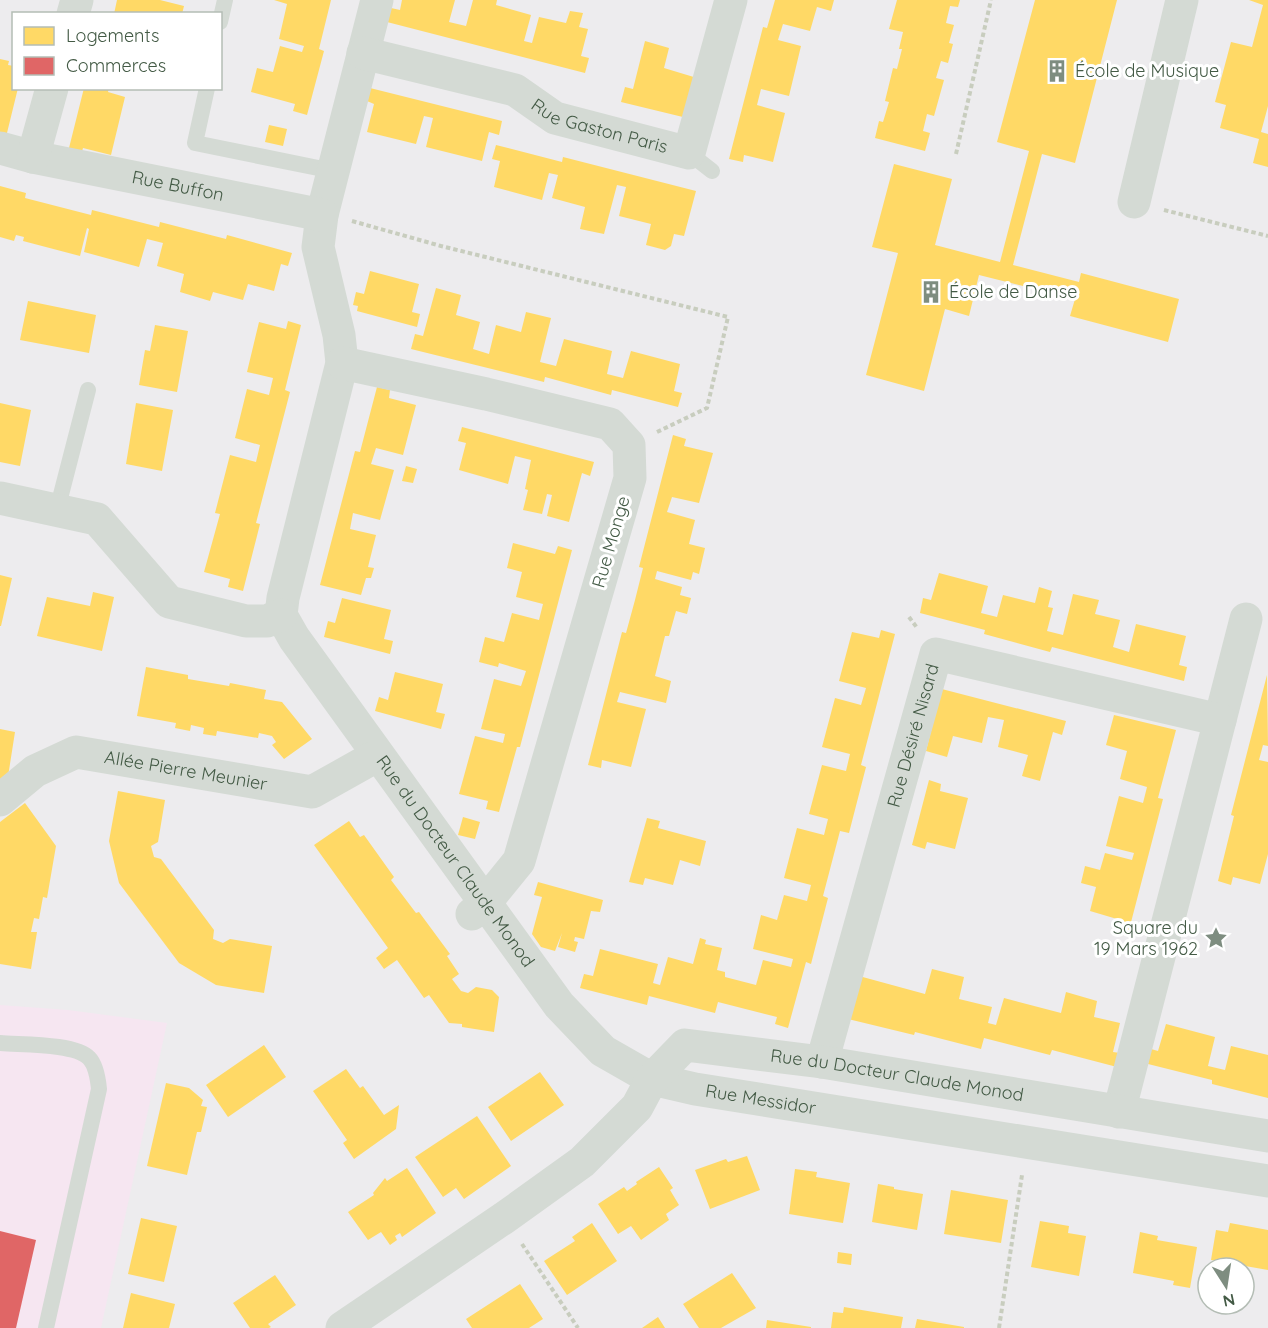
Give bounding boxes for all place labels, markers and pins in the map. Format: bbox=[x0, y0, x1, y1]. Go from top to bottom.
building icon: École de Musique bbox=[1044, 58, 1070, 84]
place label: École de Musique bbox=[1075, 59, 1219, 82]
building icon: École de Danse bbox=[918, 279, 944, 305]
place label: École de Danse bbox=[949, 280, 1077, 303]
place label: Square du 19 Mars 1962 bbox=[1094, 916, 1198, 960]
place icon: Square du 19 Mars 1962 bbox=[1203, 925, 1229, 951]

